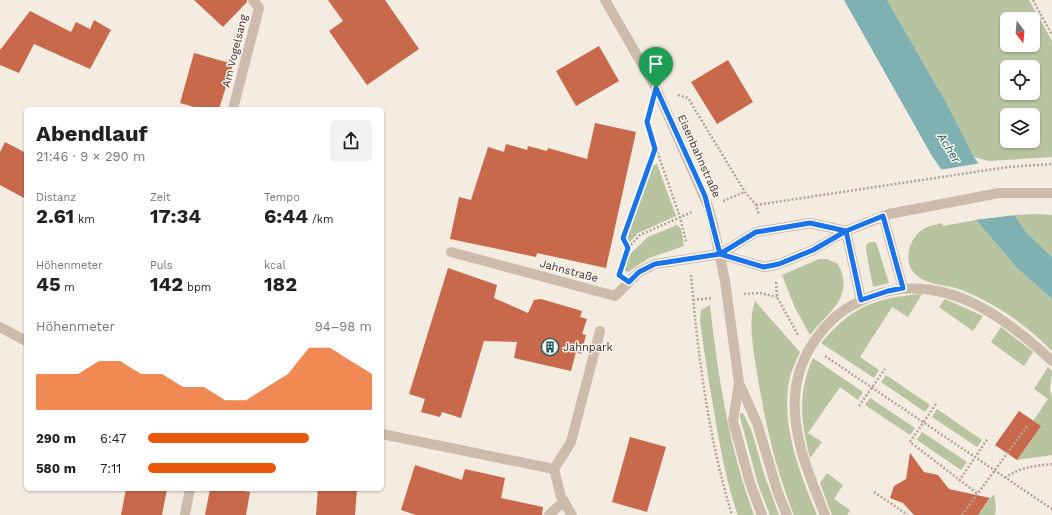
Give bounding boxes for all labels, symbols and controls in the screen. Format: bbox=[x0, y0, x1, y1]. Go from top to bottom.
north arrow bbox=[1000, 12, 1040, 52]
map controls bbox=[1000, 12, 1040, 148]
street label: Am Vogelsang bbox=[220, 13, 250, 89]
pin bbox=[639, 47, 673, 88]
icon: arrive bbox=[645, 53, 667, 75]
button: locate bbox=[1000, 60, 1040, 100]
button: layers bbox=[1000, 108, 1040, 148]
street label: Eisenbahnstraße bbox=[675, 112, 723, 200]
button: share bbox=[330, 120, 372, 162]
text: Abendlauf bbox=[36, 121, 148, 146]
water label: Acher bbox=[934, 130, 964, 167]
text: 21:46 · 9 × 290 m bbox=[36, 149, 145, 164]
text: Distanz bbox=[36, 191, 76, 204]
text: Zeit bbox=[150, 191, 171, 204]
text: Tempo bbox=[264, 191, 300, 204]
text: 2.61 bbox=[36, 204, 74, 228]
text: 17:34 bbox=[150, 204, 201, 228]
text: 6:44 bbox=[264, 204, 308, 228]
text: km bbox=[74, 213, 95, 226]
text: /km bbox=[308, 213, 333, 226]
street label: Jahnstraße bbox=[538, 257, 600, 285]
text: Höhenmeter bbox=[36, 259, 103, 272]
text: Puls bbox=[150, 259, 173, 272]
text: kcal bbox=[264, 259, 286, 272]
text: 45 bbox=[36, 272, 61, 296]
text: 142 bbox=[150, 272, 183, 296]
text: 182 bbox=[264, 272, 297, 296]
text: m bbox=[61, 281, 75, 294]
text: bpm bbox=[183, 281, 211, 294]
text: Höhenmeter bbox=[36, 319, 115, 334]
text: 94–98 m bbox=[315, 319, 372, 334]
building icon: Jahnpark bbox=[540, 337, 560, 357]
place label: Jahnpark bbox=[563, 341, 613, 354]
text: 290 m bbox=[36, 431, 76, 446]
text: 6:47 bbox=[100, 431, 126, 446]
text: 580 m bbox=[36, 461, 76, 476]
text: 7:11 bbox=[100, 461, 121, 476]

